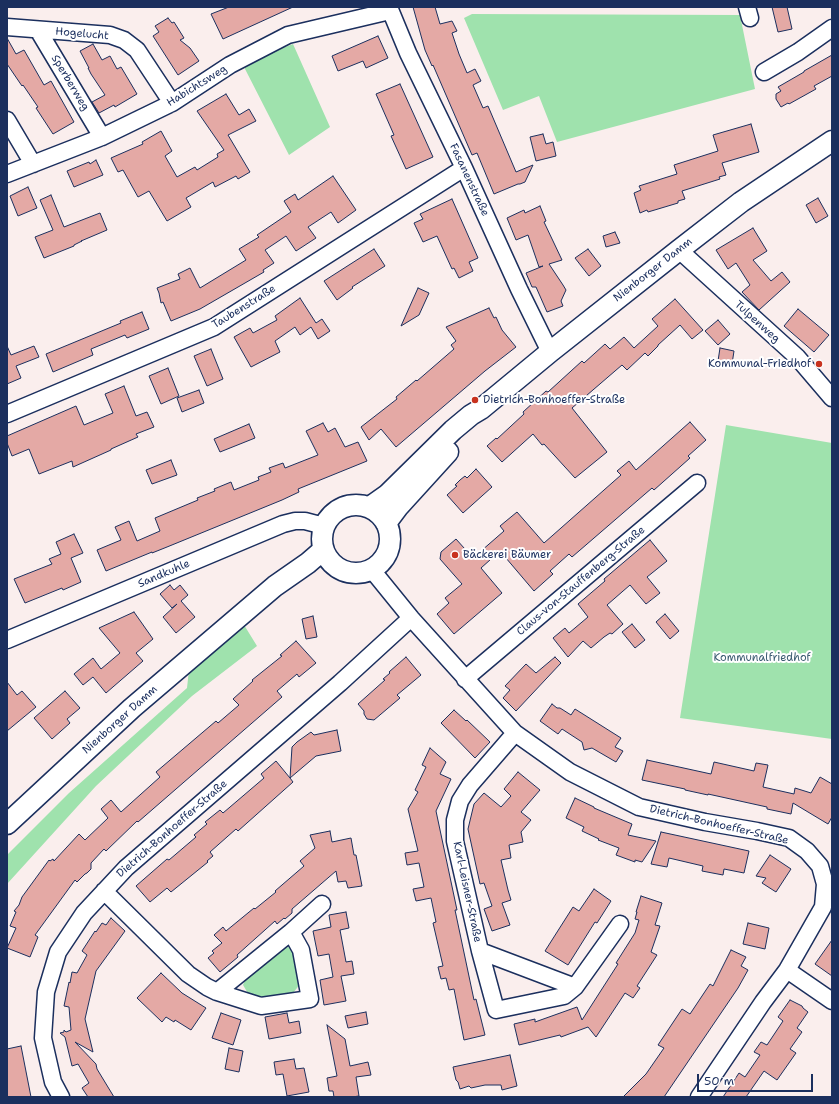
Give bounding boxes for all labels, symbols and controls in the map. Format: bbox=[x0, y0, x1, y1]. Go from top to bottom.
street label: Hogelucht bbox=[55, 25, 109, 43]
street label: Sperberweg bbox=[48, 53, 92, 113]
street label: Habichtsweg bbox=[165, 62, 229, 110]
street label: Fasanenstraße bbox=[446, 142, 492, 218]
street label: Nienborger Damm bbox=[611, 235, 695, 305]
street label: Taubenstraße bbox=[210, 282, 278, 332]
street label: Tulpenweg bbox=[732, 298, 782, 346]
place label: Kommunal-Friedhof bbox=[708, 357, 811, 371]
marker: Kommunal-Friedhof bbox=[814, 359, 824, 369]
place label: Dietrich-Bonhoeffer-Straße bbox=[483, 393, 625, 407]
marker: Dietrich-Bonhoeffer-Straße bbox=[470, 395, 480, 405]
street label: Claus-von-Stauffenberg-Straße bbox=[514, 523, 648, 639]
place label: Bäckerei Bäumer bbox=[463, 548, 551, 562]
marker: Bäckerei Bäumer bbox=[450, 550, 460, 560]
street label: Sandkuhle bbox=[136, 557, 192, 591]
park label: Kommunalfriedhof bbox=[713, 651, 811, 665]
street label: Nienborger Damm bbox=[80, 683, 160, 757]
street label: Dietrich-Bonhoeffer-Straße bbox=[114, 777, 230, 881]
street label: Dietrich-Bonhoeffer-Straße bbox=[648, 803, 790, 847]
street label: Karl-Leisner-Straße bbox=[450, 840, 484, 944]
scale bar bbox=[699, 1066, 815, 1092]
text: 50 m bbox=[704, 1073, 734, 1089]

